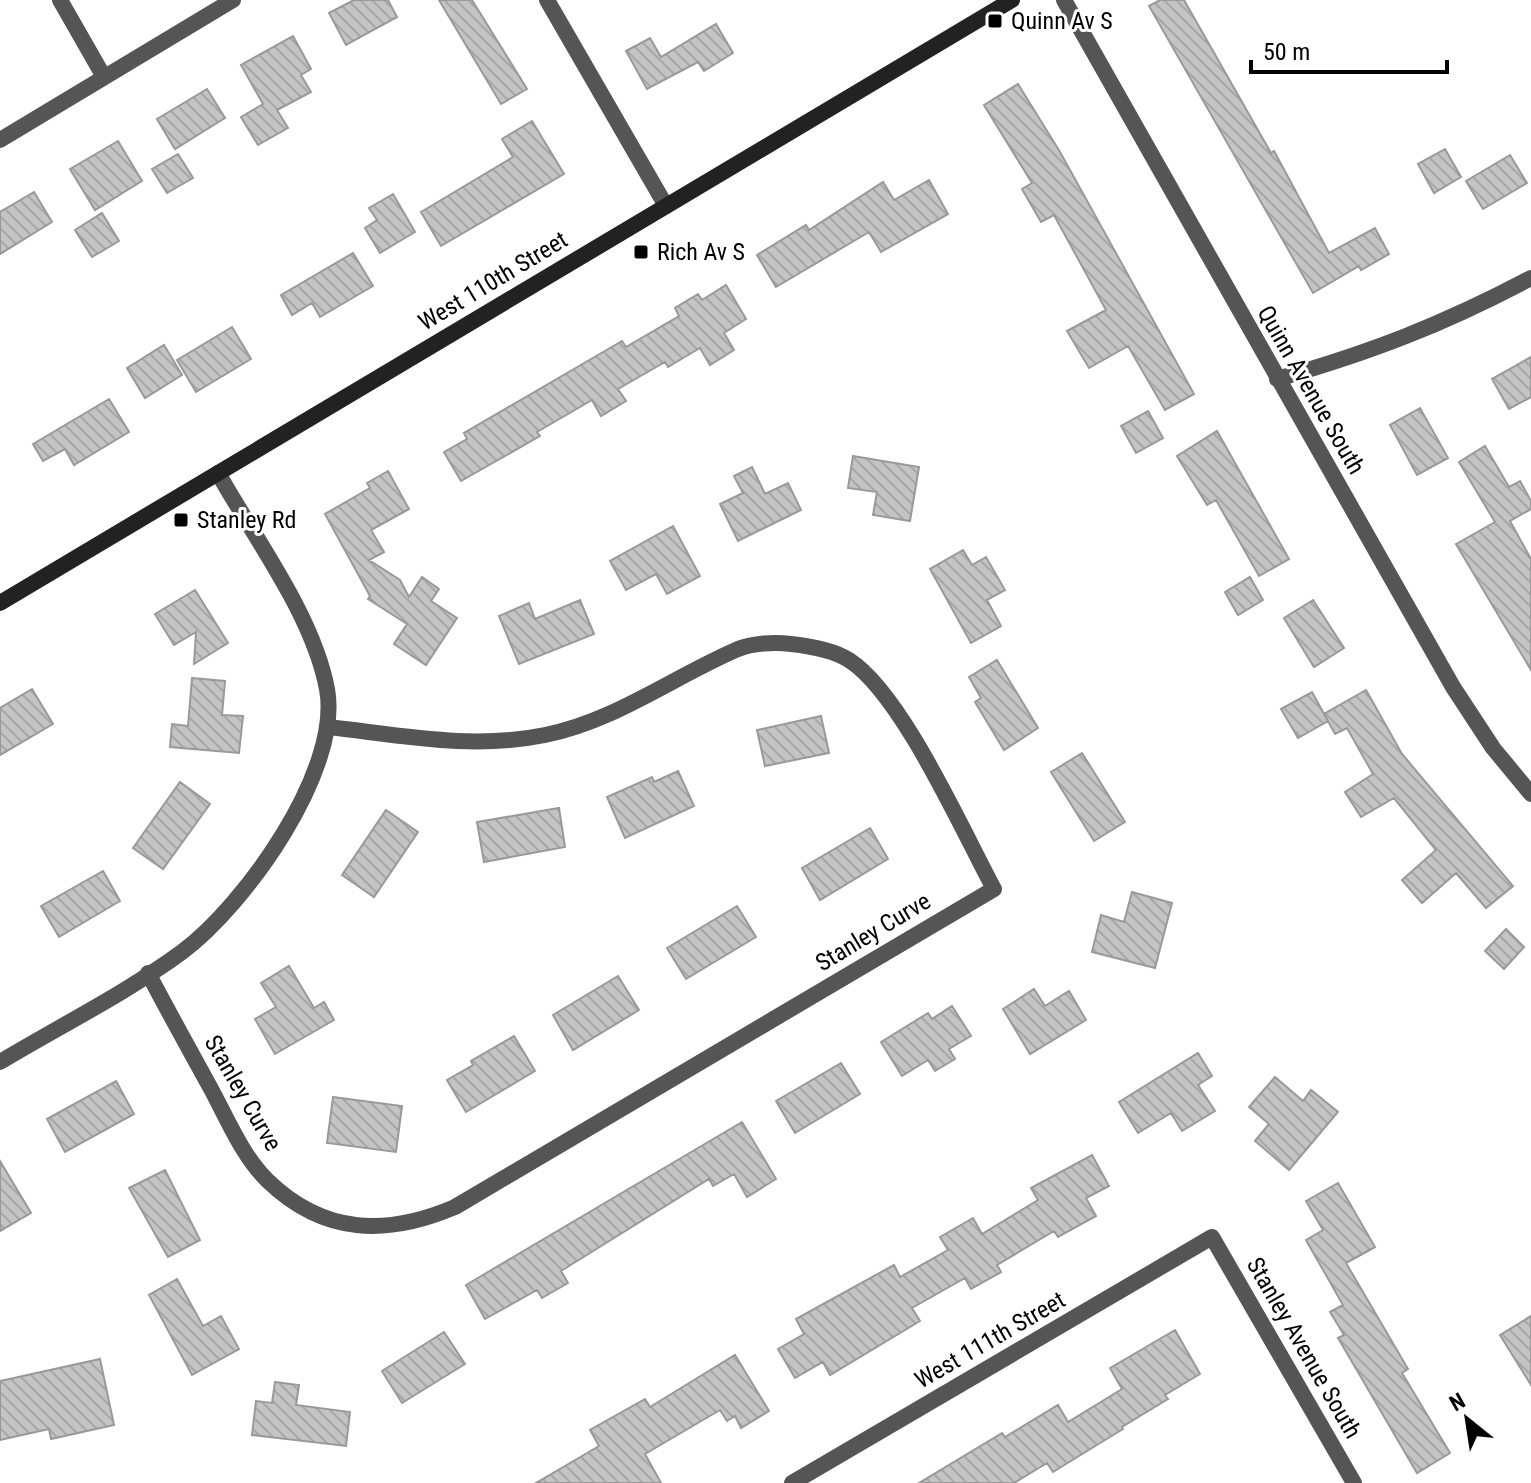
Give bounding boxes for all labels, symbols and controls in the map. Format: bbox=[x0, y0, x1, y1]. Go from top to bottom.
place label: Quinn Av S bbox=[1011, 7, 1113, 35]
marker: Quinn Av S bbox=[986, 12, 1004, 30]
scale bar bbox=[1251, 24, 1447, 74]
text: 50 m bbox=[1263, 38, 1310, 66]
street label: West 110th Street bbox=[413, 226, 573, 336]
place label: Rich Av S bbox=[657, 238, 745, 266]
marker: Rich Av S bbox=[632, 243, 650, 261]
street label: Quinn Avenue South bbox=[1251, 301, 1371, 479]
place label: Stanley Rd bbox=[197, 506, 296, 534]
marker: Stanley Rd bbox=[172, 511, 190, 529]
street label: Stanley Curve bbox=[811, 887, 935, 977]
street label: Stanley Curve bbox=[199, 1030, 287, 1156]
street label: Stanley Avenue South bbox=[1241, 1253, 1367, 1443]
street label: West 111th Street bbox=[910, 1286, 1070, 1394]
north arrow bbox=[1427, 1379, 1507, 1459]
text: N bbox=[1445, 1388, 1469, 1416]

